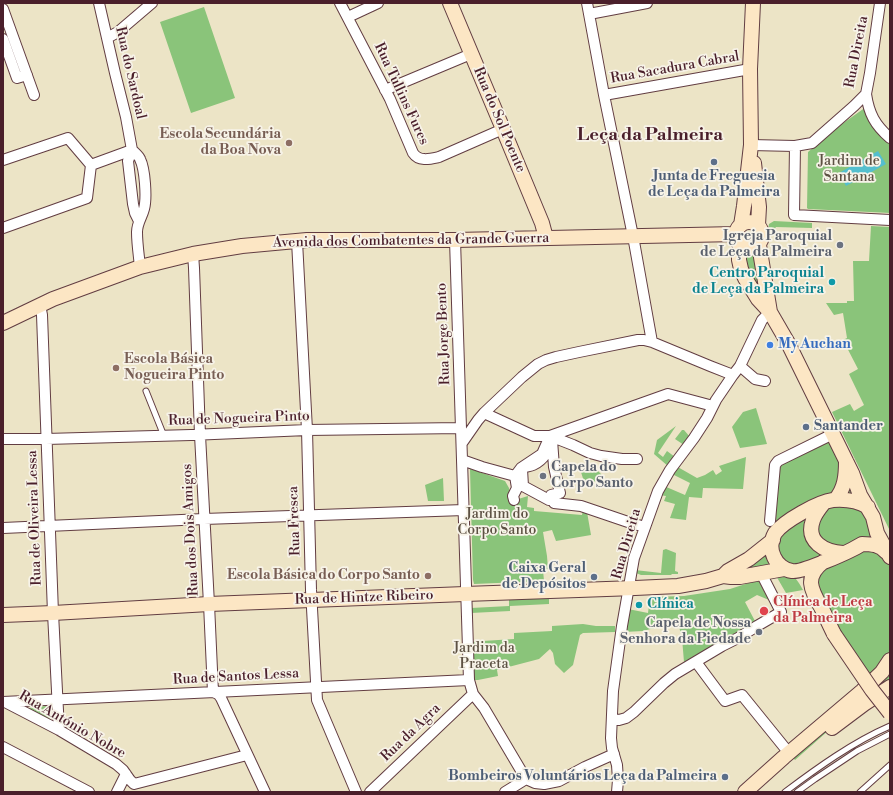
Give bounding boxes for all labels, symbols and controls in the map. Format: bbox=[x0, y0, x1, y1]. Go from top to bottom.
street label: Rua Direita bbox=[842, 15, 872, 89]
street label: Rua do Sardoal bbox=[111, 25, 149, 121]
street label: Rua Tullins Fures bbox=[370, 40, 432, 148]
street label: Rua Sacadura Cabral bbox=[609, 48, 741, 88]
street label: Rua do Sol Poente bbox=[469, 65, 529, 175]
district label: Leça da Palmeira bbox=[577, 125, 723, 147]
place label: Escola Secundária da Boa Nova bbox=[160, 127, 281, 160]
marker: Escola Secundária da Boa Nova bbox=[284, 138, 294, 148]
park label: Jardim de Santana bbox=[818, 154, 880, 186]
marker: Junta de Freguesia de Leça da Palmeira bbox=[709, 157, 719, 167]
place label: Junta de Freguesia de Leça da Palmeira bbox=[648, 169, 780, 202]
place label: Igreja Paroquial de Leça da Palmeira bbox=[700, 229, 832, 262]
street label: Avenida dos Combatentes da Grande Guerra bbox=[272, 230, 550, 252]
marker: Igreja Paroquial de Leça da Palmeira bbox=[835, 240, 845, 250]
place label: Centro Paroquial de Leça da Palmeira bbox=[692, 266, 824, 298]
marker: Centro Paroquial de Leça da Palmeira bbox=[827, 277, 837, 287]
street label: Rua Jorge Bento bbox=[434, 283, 454, 385]
place label: My Auchan bbox=[778, 337, 851, 353]
marker: My Auchan bbox=[765, 340, 775, 350]
place label: Escola Básica Nogueira Pinto bbox=[124, 352, 224, 384]
marker: Escola Básica Nogueira Pinto bbox=[111, 363, 121, 373]
street label: Rua de Nogueira Pinto bbox=[168, 408, 310, 430]
place label: Santander bbox=[814, 419, 883, 435]
marker: Santander bbox=[801, 422, 811, 432]
street label: Rua de Oliveira Lessa bbox=[24, 450, 46, 586]
place label: Capela do Corpo Santo bbox=[551, 460, 633, 492]
street label: Rua dos Dois Amigos bbox=[179, 463, 203, 597]
marker: Capela do Corpo Santo bbox=[538, 471, 548, 481]
street label: Rua Fresca bbox=[285, 486, 305, 556]
park label: Jardim do Corpo Santo bbox=[458, 507, 536, 540]
street label: Rua Direita bbox=[609, 507, 645, 581]
place label: Caixa Geral de Depósitos bbox=[502, 561, 586, 594]
place label: Escola Básica do Corpo Santo bbox=[227, 568, 420, 584]
marker: Escola Básica do Corpo Santo bbox=[423, 571, 433, 581]
marker: Caixa Geral de Depósitos bbox=[589, 572, 599, 582]
street label: Rua de Hintze Ribeiro bbox=[294, 587, 434, 609]
place label: Clínica de Leça da Palmeira bbox=[773, 595, 873, 628]
place label: Clínica bbox=[647, 597, 694, 613]
marker: Clínica bbox=[634, 600, 644, 610]
marker: Clínica de Leça da Palmeira bbox=[758, 605, 770, 617]
place label: Capela de Nossa Senhora da Piedade bbox=[620, 616, 751, 648]
marker: Capela de Nossa Senhora da Piedade bbox=[754, 627, 764, 637]
park label: Jardim da Praceta bbox=[453, 641, 515, 674]
street label: Rua de Santos Lessa bbox=[172, 665, 300, 689]
street label: Rua António Nobre bbox=[15, 687, 129, 763]
street label: Rua da Agra bbox=[378, 700, 444, 766]
place label: Bombeiros Voluntários Leça da Palmeira bbox=[448, 769, 717, 785]
marker: Bombeiros Voluntários Leça da Palmeira bbox=[720, 772, 730, 782]

